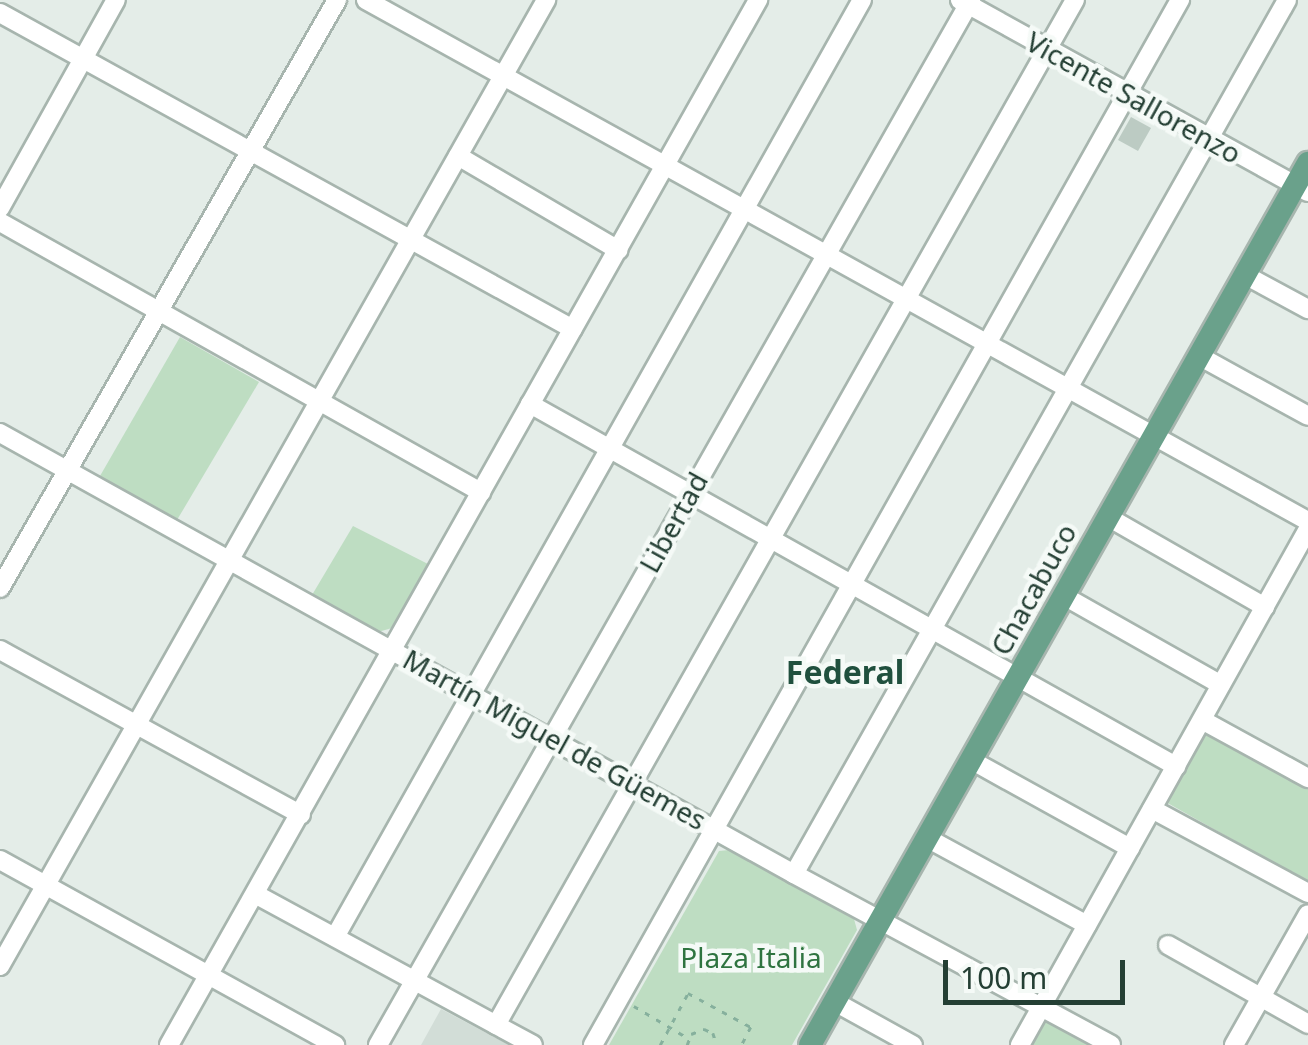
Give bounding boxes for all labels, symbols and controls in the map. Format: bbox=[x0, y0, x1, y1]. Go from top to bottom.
street label: Vicente Sallorenzo bbox=[1021, 24, 1247, 170]
street label: Libertad bbox=[632, 466, 714, 578]
street label: Chacabuco bbox=[983, 518, 1083, 660]
street label: Martín Miguel de Güemes bbox=[398, 642, 712, 836]
district label: Federal bbox=[786, 653, 904, 691]
park label: Plaza Italia bbox=[680, 940, 822, 974]
scale bar bbox=[948, 940, 1130, 1002]
text: 100 m bbox=[960, 957, 1047, 998]

